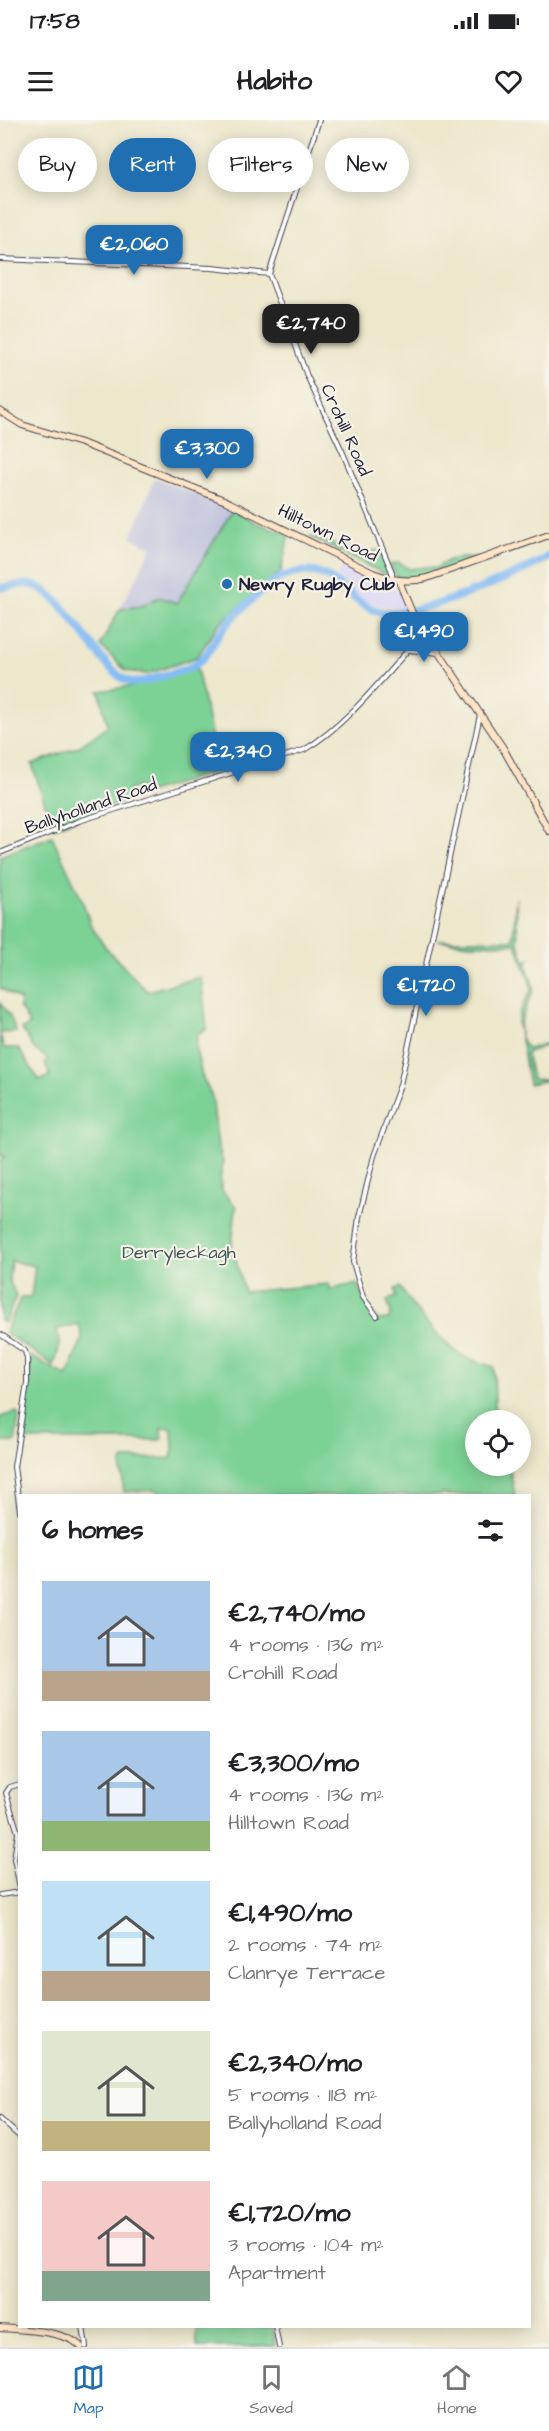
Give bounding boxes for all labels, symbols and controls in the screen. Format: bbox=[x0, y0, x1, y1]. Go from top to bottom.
text: 17:58 bbox=[30, 6, 80, 37]
text: Habito bbox=[237, 62, 312, 100]
icon: menu bbox=[24, 65, 57, 98]
icon: heart bbox=[492, 65, 525, 98]
chip: Buy bbox=[18, 138, 97, 192]
chip: Rent bbox=[109, 138, 196, 192]
chip: Filters bbox=[208, 138, 313, 192]
chip: New bbox=[325, 138, 409, 192]
pin: €2,060 bbox=[85, 225, 183, 276]
text: €2,060 bbox=[100, 230, 168, 258]
pin: €2,740 bbox=[262, 304, 360, 355]
text: €2,740 bbox=[276, 309, 346, 337]
street label: Crohill Road bbox=[315, 380, 377, 480]
pin: €3,300 bbox=[158, 429, 256, 480]
text: €3,300 bbox=[174, 434, 240, 462]
street label: Hilltown Road bbox=[274, 498, 382, 568]
place label: Newry Rugby Club bbox=[239, 572, 396, 598]
marker: Newry Rugby Club bbox=[220, 577, 234, 591]
pin: €1,490 bbox=[375, 612, 473, 663]
text: €1,490 bbox=[394, 617, 454, 645]
pin: €2,340 bbox=[189, 732, 287, 783]
text: €2,340 bbox=[204, 737, 272, 765]
street label: Ballyholland Road bbox=[22, 772, 161, 841]
pin: €1,720 bbox=[377, 966, 475, 1017]
text: €1,720 bbox=[397, 971, 455, 999]
park label: Derryleckagh bbox=[122, 1240, 236, 1266]
map controls bbox=[465, 1410, 531, 1476]
button: locate bbox=[465, 1410, 531, 1476]
text: 6 homes bbox=[42, 1512, 144, 1548]
icon: filters bbox=[474, 1514, 507, 1547]
text: €2,740/mo bbox=[228, 1595, 365, 1631]
icon: home bbox=[90, 1605, 162, 1677]
text: 4 rooms · 136 m² bbox=[228, 1631, 384, 1659]
text: Crohill Road bbox=[228, 1659, 338, 1687]
text: €3,300/mo bbox=[228, 1745, 359, 1781]
icon: home bbox=[90, 1755, 162, 1827]
text: 4 rooms · 136 m² bbox=[228, 1781, 384, 1809]
text: Hilltown Road bbox=[228, 1809, 349, 1837]
text: €1,490/mo bbox=[228, 1895, 352, 1931]
icon: home bbox=[90, 1905, 162, 1977]
text: 2 rooms · 74 m² bbox=[228, 1931, 382, 1959]
text: Clanrye Terrace bbox=[228, 1959, 385, 1987]
text: €2,340/mo bbox=[228, 2045, 362, 2081]
icon: home bbox=[90, 2055, 162, 2127]
text: 5 rooms · 118 m² bbox=[228, 2081, 377, 2109]
text: Ballyholland Road bbox=[228, 2109, 381, 2137]
text: €1,720/mo bbox=[228, 2195, 351, 2231]
icon: home bbox=[90, 2205, 162, 2277]
text: 3 rooms · 104 m² bbox=[228, 2231, 384, 2259]
text: Apartment bbox=[228, 2259, 326, 2287]
tab: Map bbox=[72, 2361, 105, 2419]
tab: Saved bbox=[249, 2361, 293, 2419]
tab: Home bbox=[437, 2361, 477, 2419]

